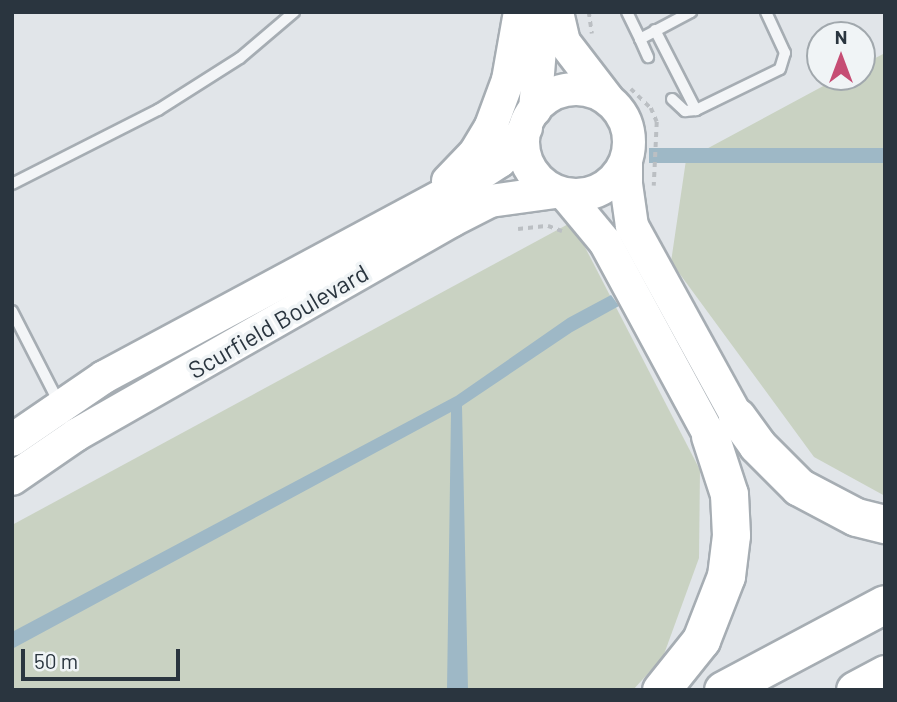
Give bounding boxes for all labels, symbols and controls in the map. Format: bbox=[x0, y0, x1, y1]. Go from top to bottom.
north arrow bbox=[806, 21, 876, 91]
text: N bbox=[835, 25, 847, 48]
street label: Scurfield Boulevard bbox=[183, 258, 373, 384]
scale bar bbox=[24, 636, 184, 680]
text: 50 m bbox=[34, 648, 78, 673]

